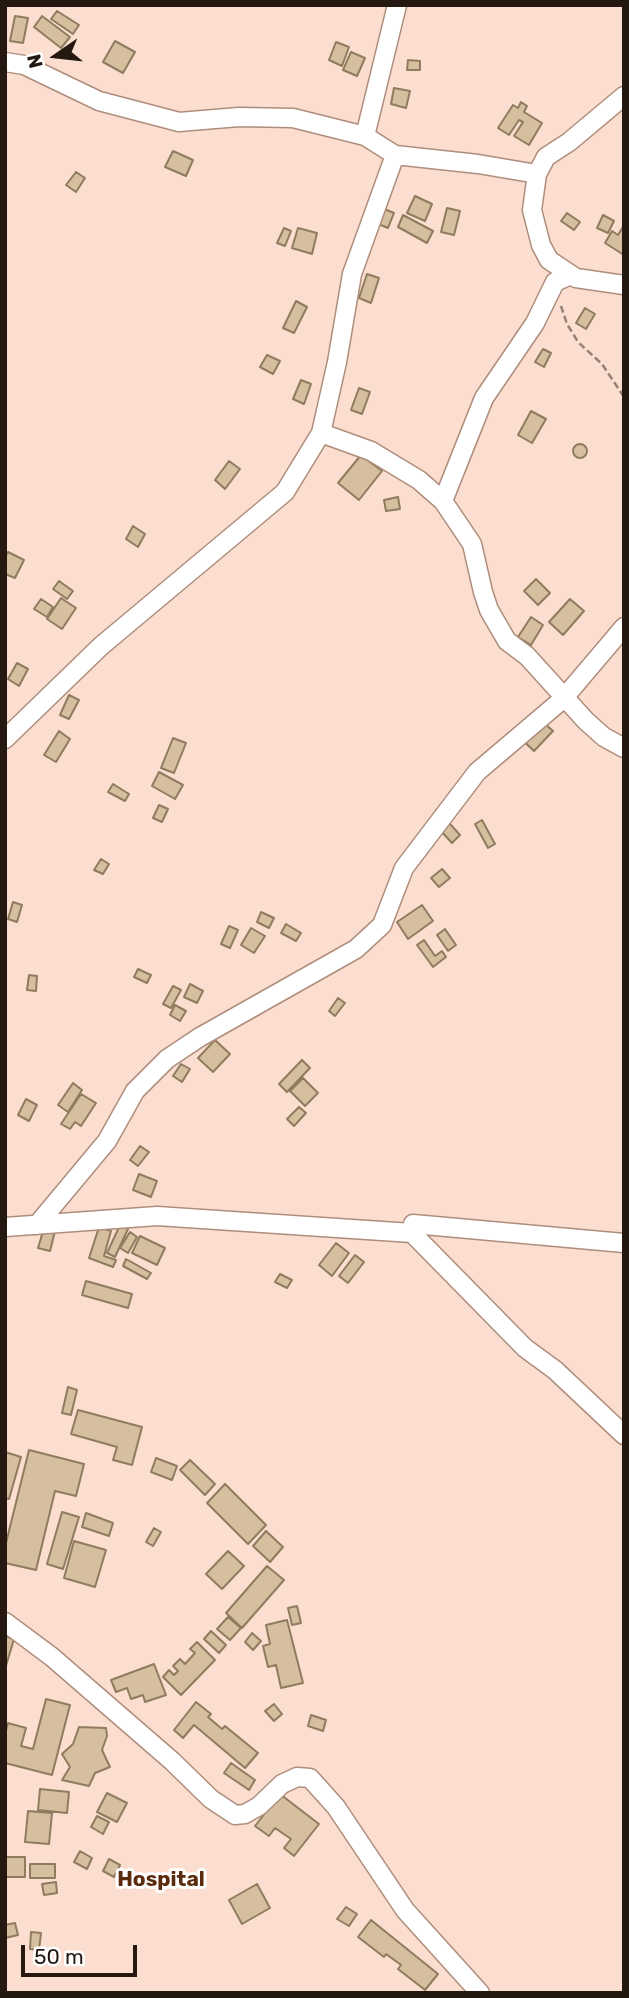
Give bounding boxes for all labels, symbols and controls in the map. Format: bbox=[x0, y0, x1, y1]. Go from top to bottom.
north arrow bbox=[21, 21, 91, 91]
text: N bbox=[22, 52, 48, 71]
district label: Hospital bbox=[117, 1867, 205, 1893]
scale bar bbox=[24, 1932, 140, 1976]
text: 50 m bbox=[34, 1944, 84, 1969]

